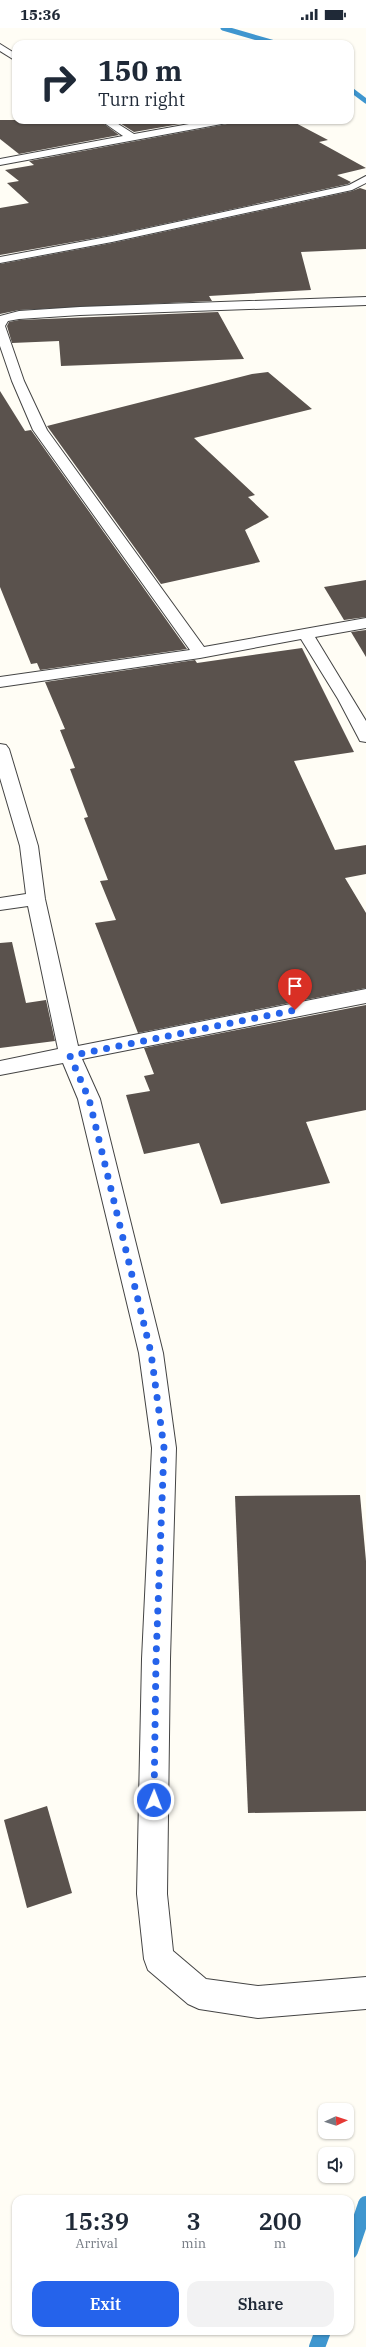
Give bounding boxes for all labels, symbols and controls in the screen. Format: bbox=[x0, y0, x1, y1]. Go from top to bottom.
text: 15:36 bbox=[20, 5, 61, 24]
text: 150 m bbox=[98, 52, 182, 89]
icon: right bbox=[32, 56, 84, 108]
text: Turn right bbox=[98, 88, 185, 111]
pin bbox=[278, 969, 312, 1010]
icon: arrive bbox=[284, 975, 306, 997]
position arrow bbox=[133, 1779, 175, 1821]
north arrow bbox=[318, 2103, 354, 2139]
map controls bbox=[318, 2103, 354, 2183]
button: sound bbox=[318, 2147, 354, 2183]
text: 15:39 bbox=[64, 2205, 129, 2237]
text: 3 bbox=[187, 2205, 201, 2237]
text: 200 bbox=[258, 2205, 302, 2237]
text: Arrival bbox=[76, 2235, 118, 2252]
text: min bbox=[181, 2235, 206, 2252]
text: m bbox=[274, 2235, 286, 2252]
button: Exit bbox=[32, 2281, 179, 2327]
button: Share bbox=[187, 2281, 334, 2327]

